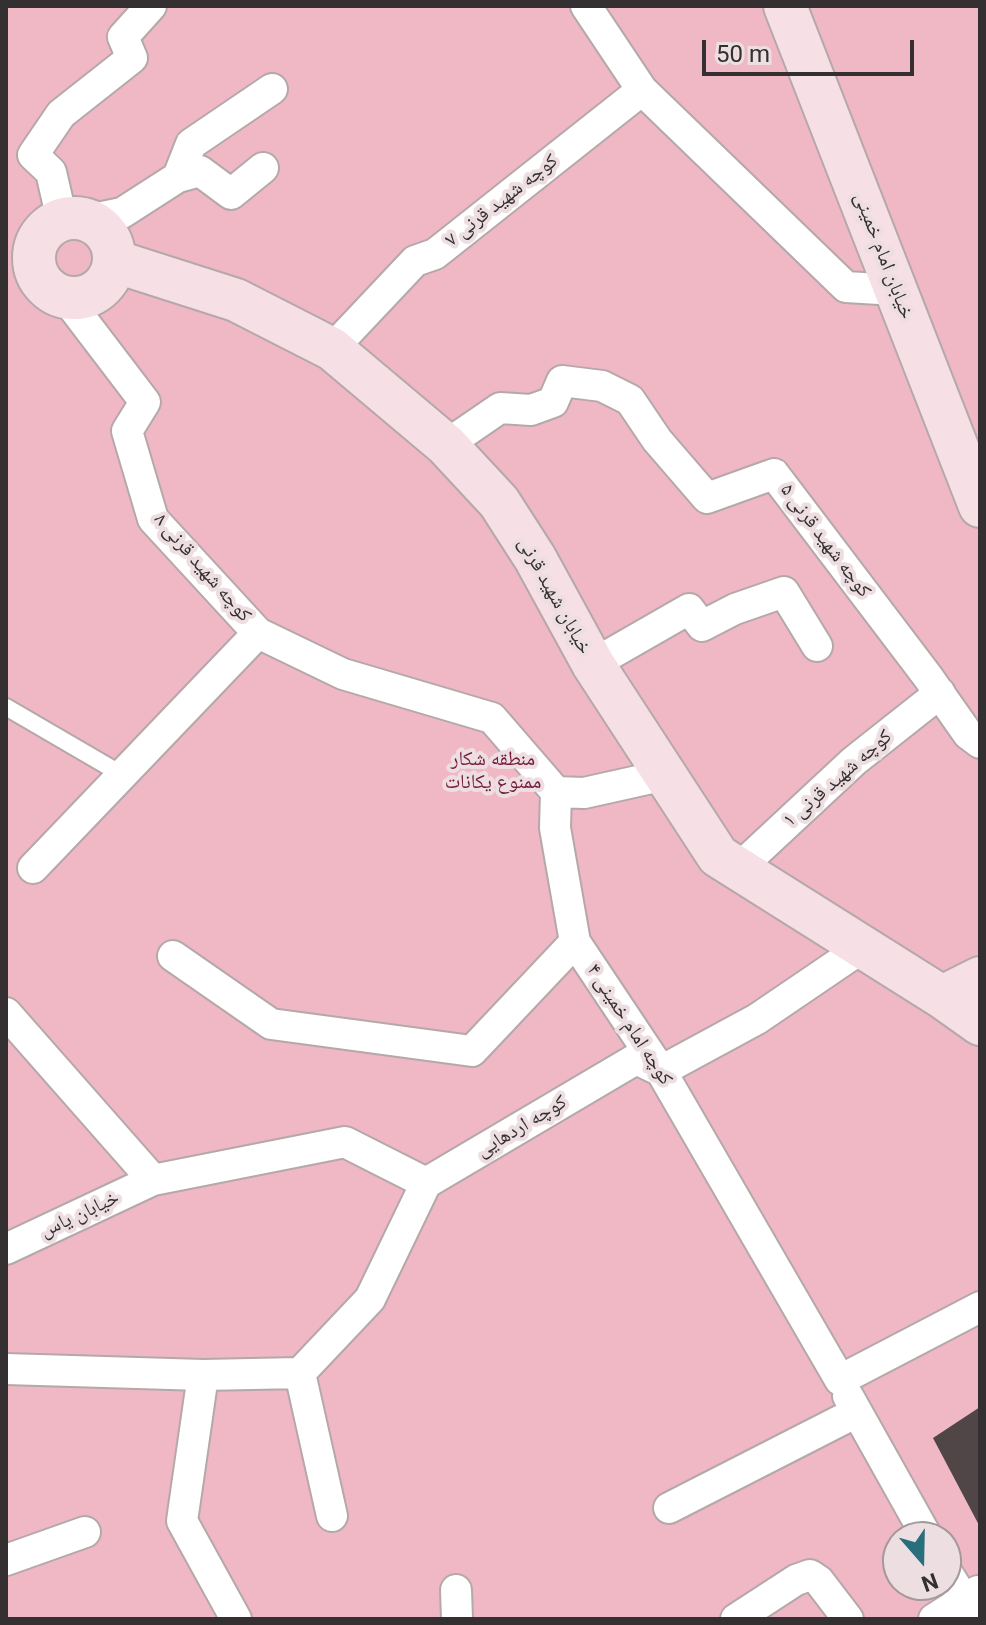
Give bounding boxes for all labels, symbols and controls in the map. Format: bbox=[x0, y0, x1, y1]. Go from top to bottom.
scale bar bbox=[706, 24, 918, 74]
text: 50 m bbox=[716, 40, 770, 68]
street label: کوچه شهید قرنی ۷ bbox=[441, 150, 563, 252]
street label: خیابان امام خمینی bbox=[848, 189, 918, 323]
street label: کوچه شهید قرنی ۵ bbox=[774, 479, 876, 603]
street label: کوچه شهید قرنی ۸ bbox=[148, 509, 256, 627]
street label: خیابان شهید قرنی bbox=[512, 533, 596, 659]
street label: کوچه شهید قرنی ۱ bbox=[779, 725, 897, 833]
park label: منطقه شکار ممنوع یکانات bbox=[445, 748, 541, 795]
street label: کوچه امام خمینی ۴ bbox=[581, 960, 677, 1090]
street label: کوچه اردهایی bbox=[473, 1091, 571, 1163]
street label: خیابان یاس bbox=[37, 1186, 123, 1244]
north arrow bbox=[882, 1521, 962, 1601]
text: N bbox=[918, 1568, 941, 1597]

